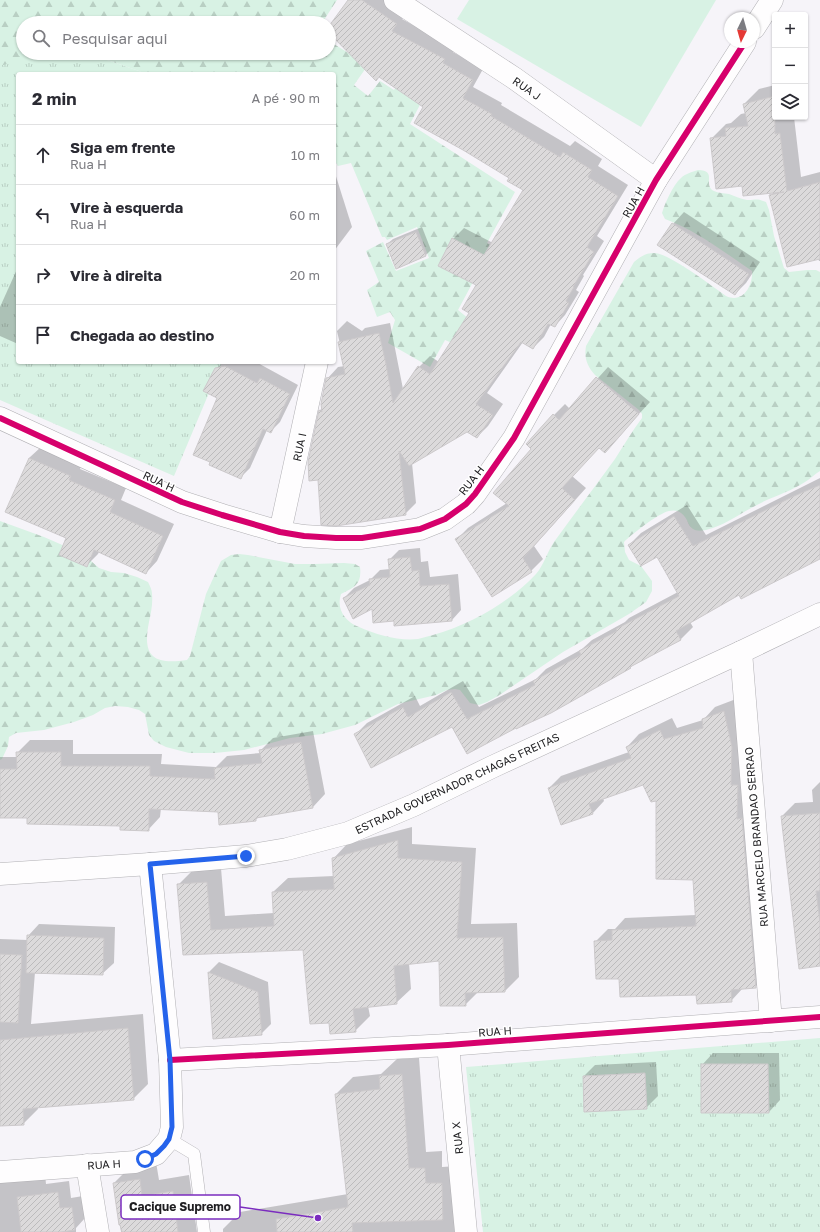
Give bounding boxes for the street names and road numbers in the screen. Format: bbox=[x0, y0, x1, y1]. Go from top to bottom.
street label: RUA J bbox=[510, 74, 544, 102]
street label: RUA H bbox=[619, 184, 647, 220]
street label: RUA I bbox=[290, 432, 308, 462]
street label: RUA H bbox=[456, 463, 486, 497]
street label: RUA H bbox=[141, 468, 177, 494]
street label: ESTRADA GOVERNADOR CHAGAS FREITAS bbox=[353, 730, 561, 836]
street label: RUA MARCELO BRANDAO SERRAO bbox=[742, 747, 770, 927]
street label: RUA H bbox=[478, 1023, 512, 1039]
street label: RUA X bbox=[449, 1121, 465, 1155]
street label: RUA H bbox=[87, 1156, 121, 1172]

